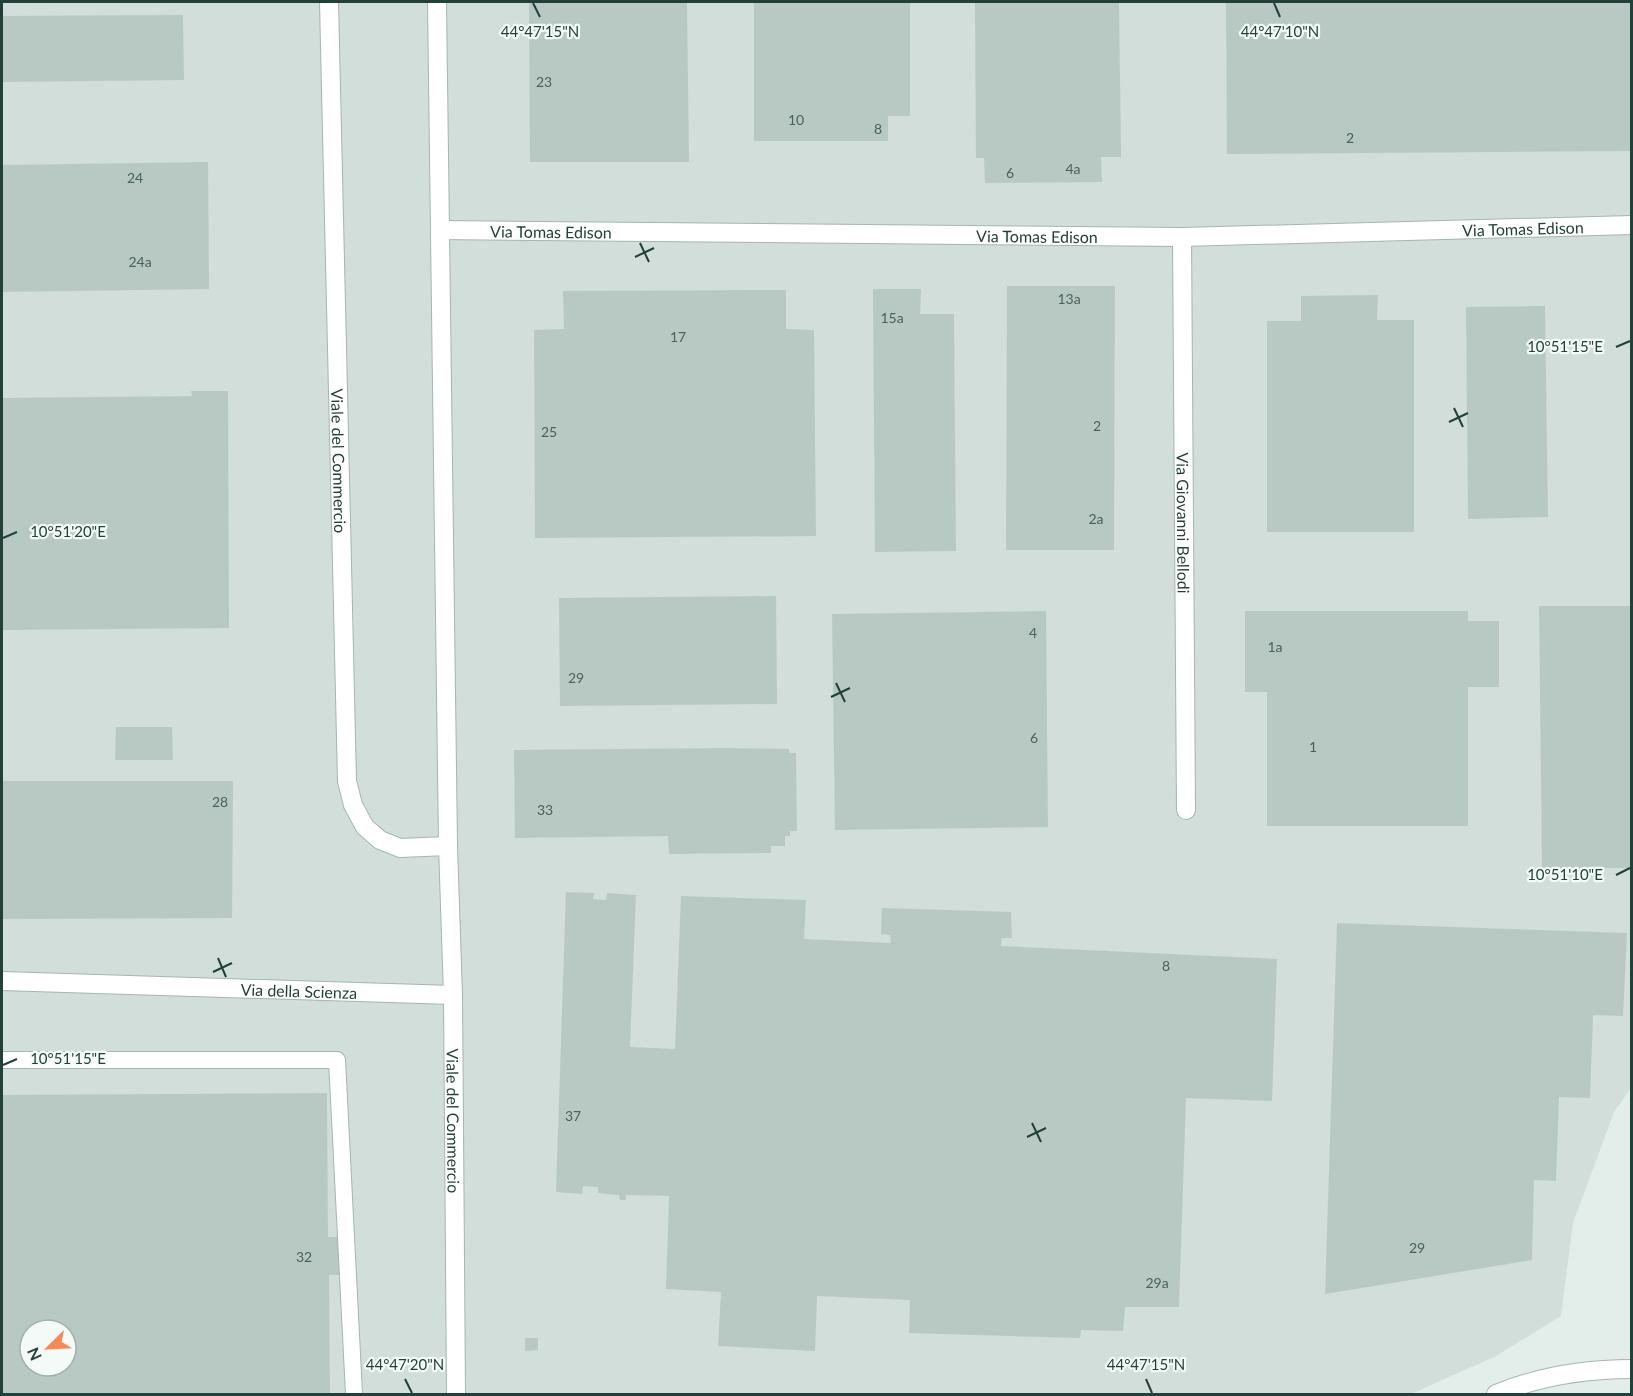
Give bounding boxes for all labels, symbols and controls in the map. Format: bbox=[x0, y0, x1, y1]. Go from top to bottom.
text: 44°47'15"N bbox=[501, 22, 579, 40]
text: 44°47'10"N bbox=[1241, 22, 1319, 40]
house number: 23 bbox=[536, 73, 552, 90]
house number: 10 bbox=[788, 111, 804, 128]
house number: 8 bbox=[874, 120, 882, 137]
house number: 2 bbox=[1346, 129, 1354, 146]
house number: 4a bbox=[1065, 160, 1081, 177]
house number: 6 bbox=[1006, 164, 1014, 181]
house number: 24 bbox=[127, 169, 143, 186]
street label: Via Tomas Edison bbox=[1462, 217, 1584, 239]
street label: Via Tomas Edison bbox=[490, 221, 612, 241]
street label: Via Tomas Edison bbox=[976, 226, 1098, 246]
house number: 24a bbox=[128, 253, 152, 270]
house number: 13a bbox=[1057, 290, 1081, 307]
house number: 15a bbox=[880, 309, 904, 326]
house number: 17 bbox=[670, 328, 686, 345]
text: 10°51'15"E bbox=[1527, 337, 1603, 355]
street label: Viale del Commercio bbox=[328, 388, 351, 533]
house number: 2 bbox=[1093, 417, 1101, 434]
house number: 25 bbox=[541, 423, 557, 440]
street label: Via Giovanni Bellodi bbox=[1174, 452, 1194, 594]
house number: 2a bbox=[1088, 510, 1104, 527]
text: 10°51'20"E bbox=[30, 522, 106, 540]
house number: 4 bbox=[1029, 624, 1037, 641]
house number: 1a bbox=[1267, 638, 1283, 655]
house number: 29 bbox=[568, 669, 584, 686]
house number: 6 bbox=[1030, 729, 1038, 746]
house number: 1 bbox=[1309, 738, 1317, 755]
house number: 28 bbox=[212, 793, 228, 810]
house number: 33 bbox=[537, 801, 553, 818]
text: 10°51'10"E bbox=[1527, 865, 1603, 883]
house number: 8 bbox=[1162, 957, 1170, 974]
street label: Via della Scienza bbox=[240, 979, 357, 1002]
street label: Viale del Commercio bbox=[444, 1048, 464, 1193]
text: 10°51'15"E bbox=[30, 1049, 106, 1067]
house number: 37 bbox=[565, 1107, 581, 1124]
house number: 29 bbox=[1409, 1239, 1425, 1256]
house number: 32 bbox=[296, 1248, 312, 1265]
house number: 29a bbox=[1145, 1274, 1169, 1291]
north arrow bbox=[18, 1318, 78, 1378]
text: N bbox=[23, 1345, 45, 1364]
text: 44°47'20"N bbox=[366, 1355, 444, 1373]
text: 44°47'15"N bbox=[1107, 1355, 1185, 1373]

